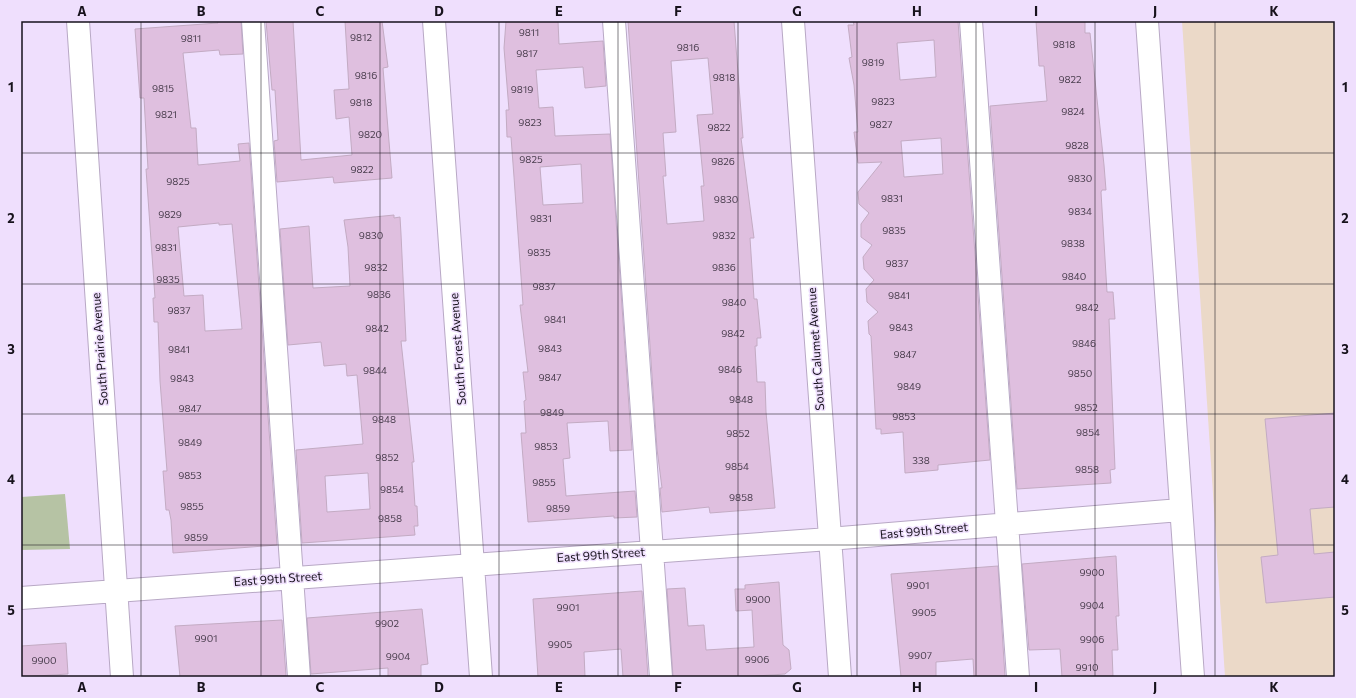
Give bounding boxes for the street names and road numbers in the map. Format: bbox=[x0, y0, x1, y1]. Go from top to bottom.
street label: South Calumet Avenue bbox=[804, 287, 826, 411]
street label: South Prairie Avenue bbox=[88, 292, 110, 406]
street label: South Forest Avenue bbox=[446, 293, 468, 406]
street label: East 99th Street bbox=[879, 519, 969, 541]
street label: East 99th Street bbox=[556, 544, 646, 564]
street label: East 99th Street bbox=[233, 568, 323, 588]

